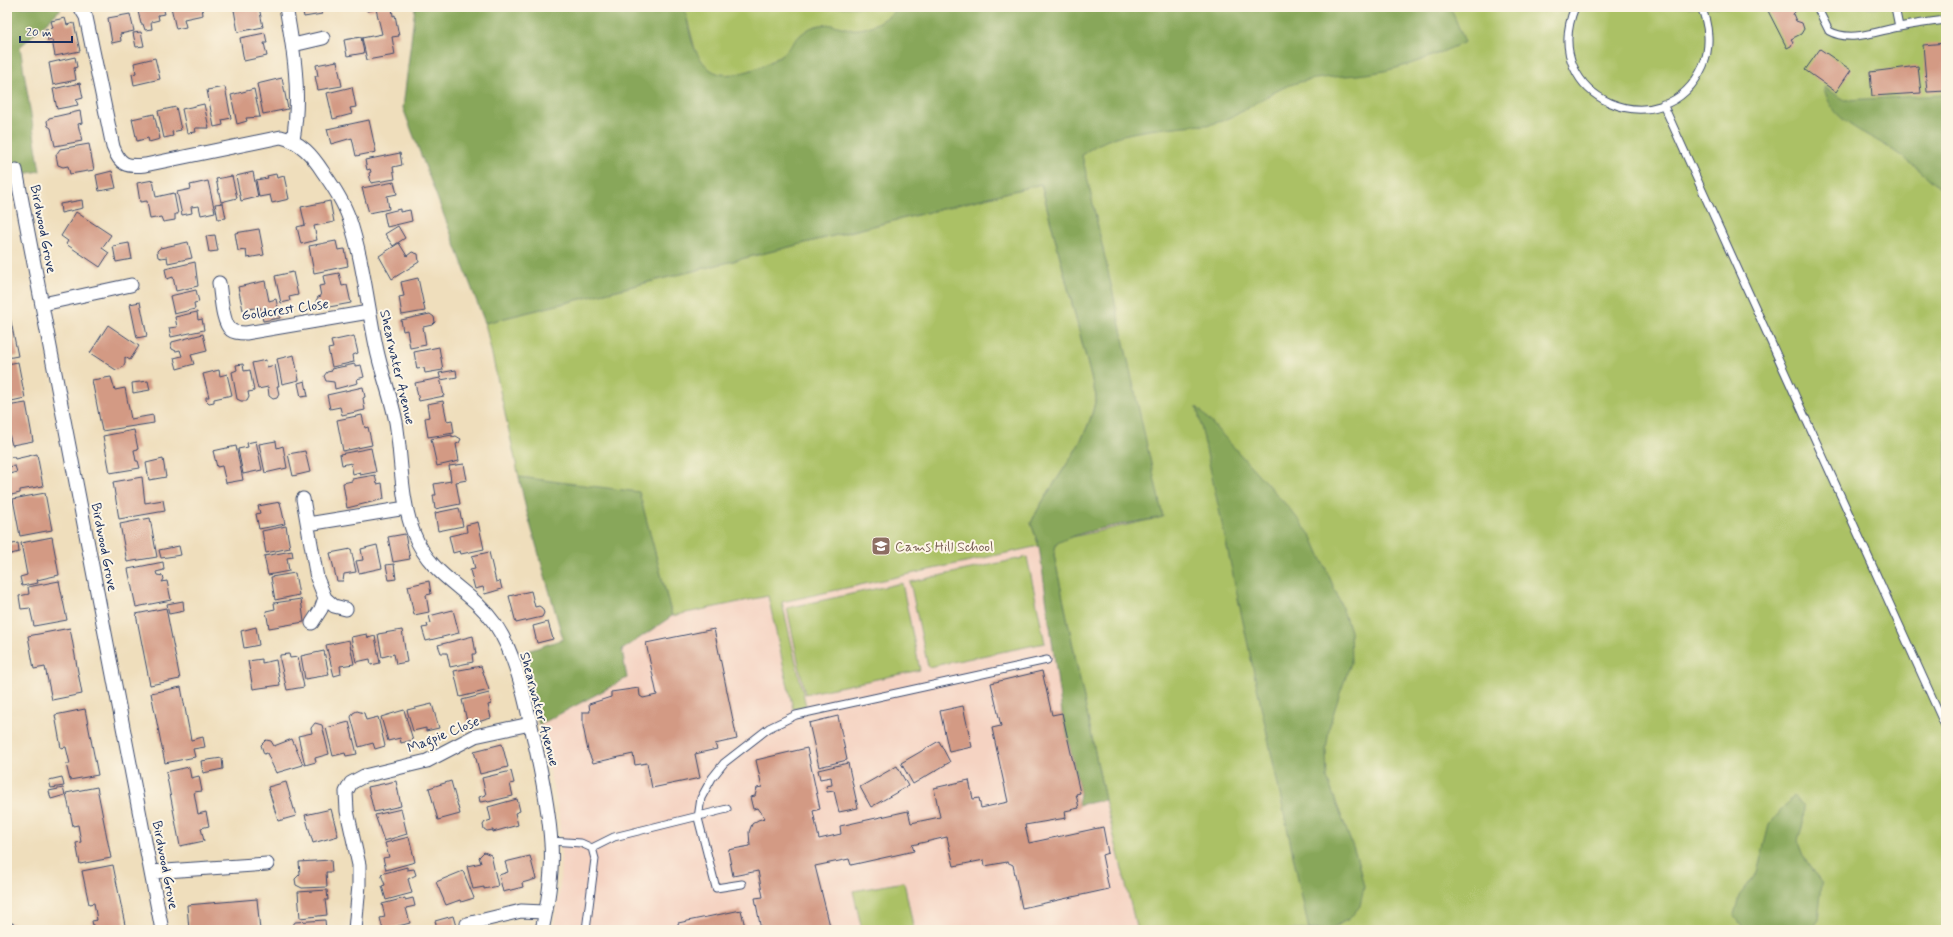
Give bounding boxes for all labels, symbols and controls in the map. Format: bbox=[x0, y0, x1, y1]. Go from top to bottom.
scale bar bbox=[20, 18, 72, 44]
text: 20 m bbox=[26, 25, 52, 41]
street label: Birdwood Grove bbox=[26, 183, 60, 275]
street label: Goldcrest Close bbox=[240, 295, 330, 325]
street label: Shearwater Avenue bbox=[375, 308, 419, 426]
street label: Birdwood Grove bbox=[87, 501, 121, 593]
school or university icon: Cams Hill School bbox=[870, 535, 892, 557]
place label: Cams Hill School bbox=[895, 538, 993, 556]
street label: Shearwater Avenue bbox=[515, 650, 563, 768]
street label: Magpie Close bbox=[405, 712, 483, 759]
street label: Birdwood Grove bbox=[148, 819, 182, 911]

